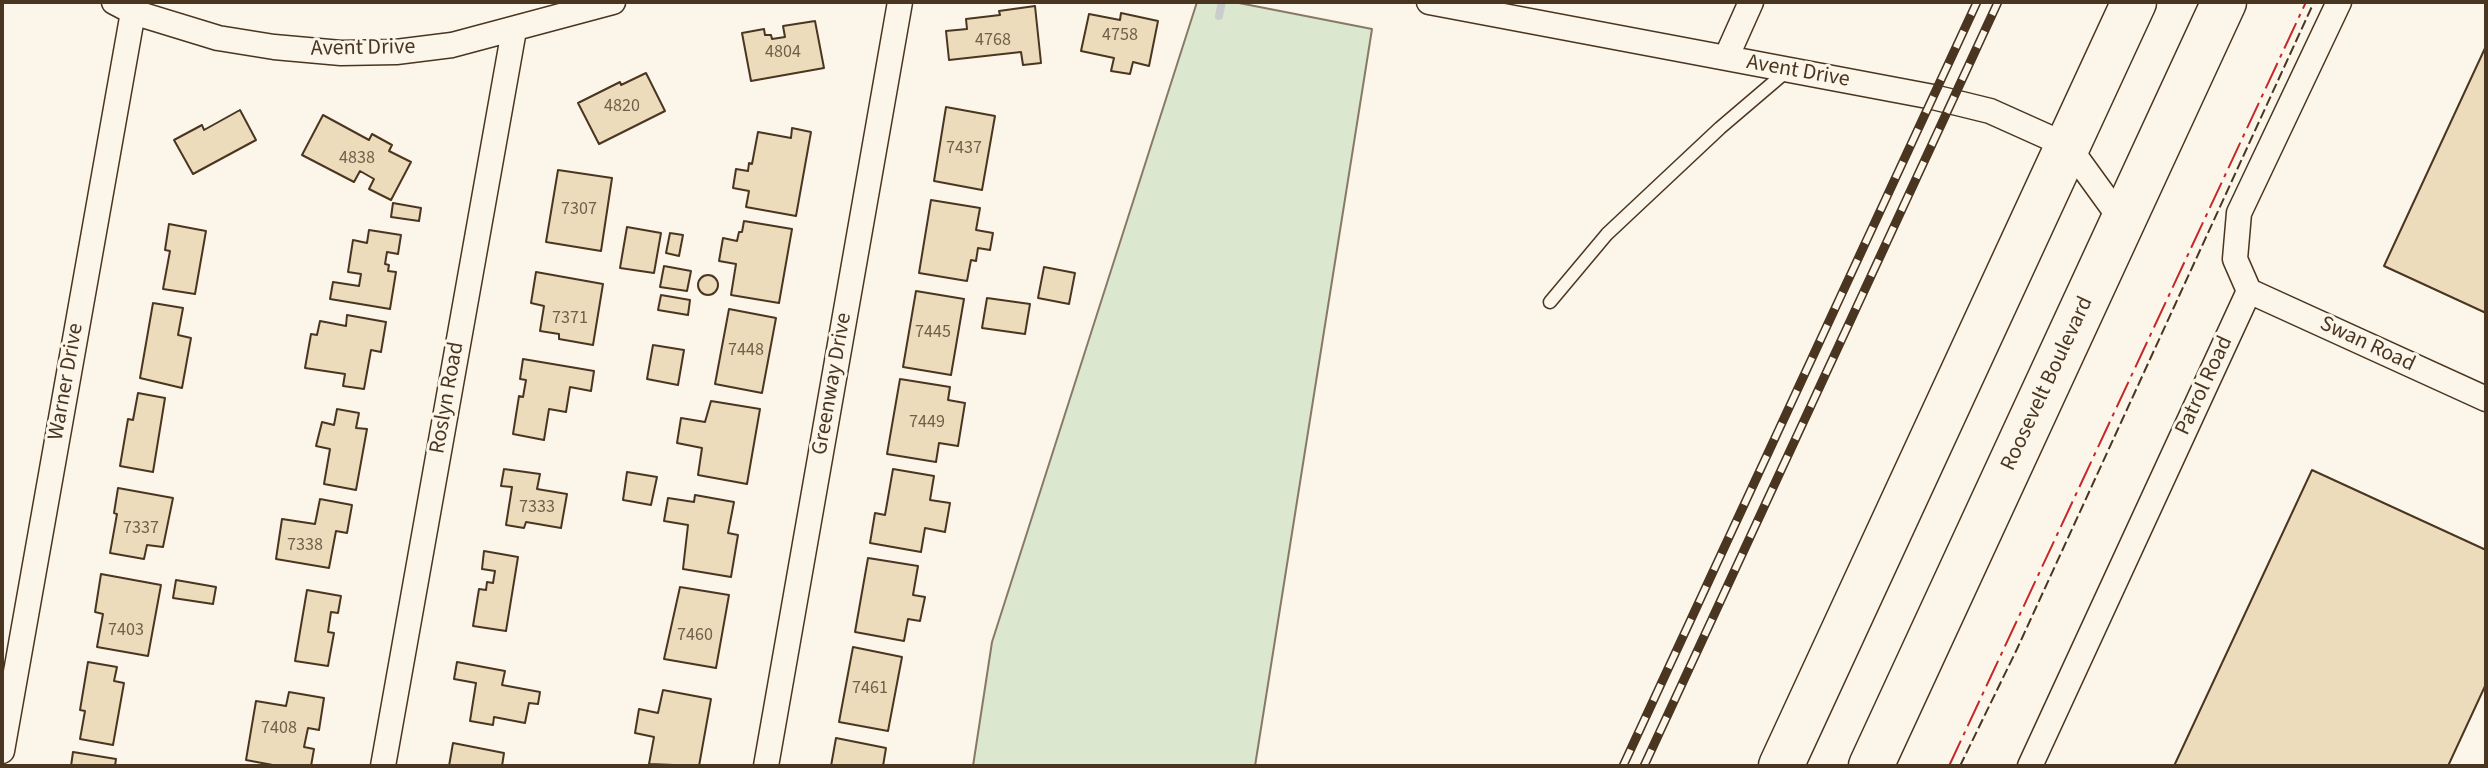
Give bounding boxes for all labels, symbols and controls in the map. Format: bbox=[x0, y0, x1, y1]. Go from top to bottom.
house number: 4758 bbox=[1102, 25, 1138, 47]
house number: 4768 bbox=[975, 30, 1011, 52]
street label: Avent Drive bbox=[311, 35, 415, 63]
house number: 4804 bbox=[765, 42, 801, 64]
street label: Avent Drive bbox=[1744, 50, 1852, 94]
house number: 4820 bbox=[604, 96, 640, 118]
house number: 7437 bbox=[946, 138, 982, 160]
house number: 4838 bbox=[339, 148, 375, 170]
house number: 7307 bbox=[561, 199, 597, 221]
street label: Roosevelt Boulevard bbox=[1996, 293, 2100, 475]
house number: 7371 bbox=[552, 308, 588, 330]
street label: Greenway Drive bbox=[808, 311, 858, 457]
street label: Swan Road bbox=[2315, 311, 2419, 379]
street label: Warner Drive bbox=[44, 321, 90, 443]
house number: 7445 bbox=[915, 322, 951, 344]
street label: Patrol Road bbox=[2171, 332, 2239, 440]
street label: Roslyn Road bbox=[425, 340, 471, 456]
house number: 7448 bbox=[728, 340, 764, 362]
house number: 7449 bbox=[909, 412, 945, 434]
house number: 7333 bbox=[519, 497, 555, 519]
house number: 7337 bbox=[123, 518, 159, 540]
house number: 7338 bbox=[287, 535, 323, 557]
house number: 7403 bbox=[108, 620, 144, 642]
house number: 7460 bbox=[677, 625, 713, 647]
house number: 7461 bbox=[852, 678, 888, 700]
house number: 7408 bbox=[261, 718, 297, 740]

